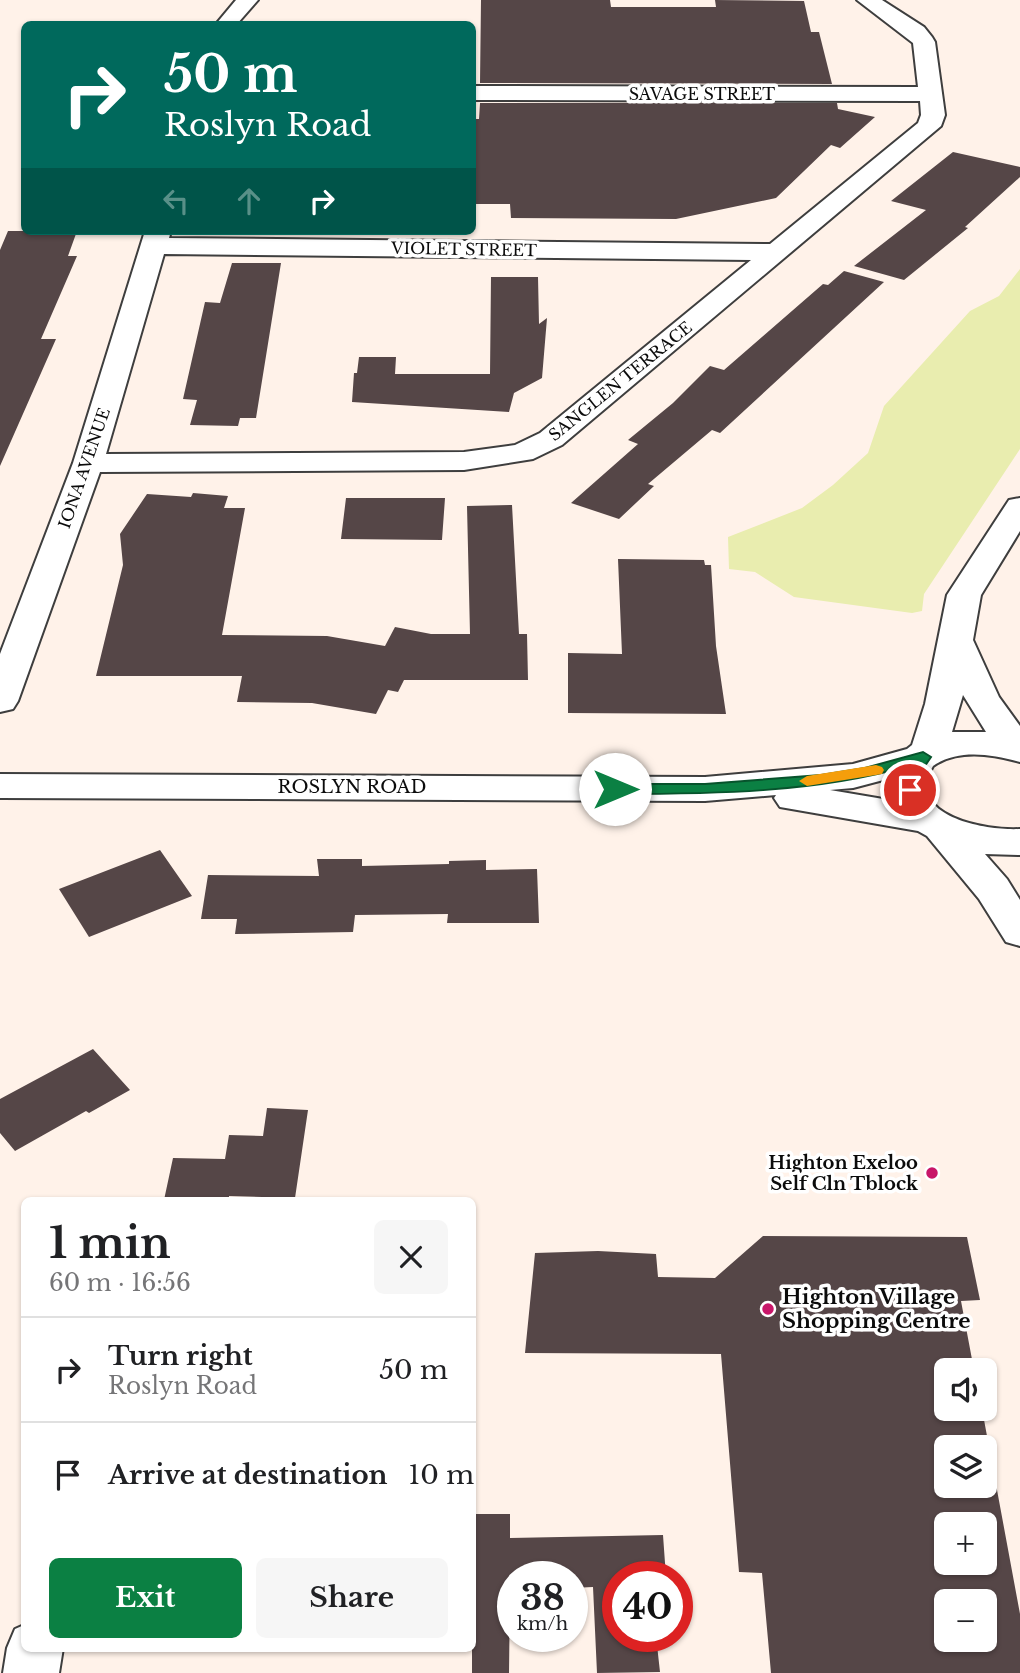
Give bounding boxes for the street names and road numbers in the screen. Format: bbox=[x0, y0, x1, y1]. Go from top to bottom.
street label: SAVAGE STREET bbox=[629, 84, 775, 104]
street label: VIOLET STREET bbox=[390, 238, 537, 260]
street label: SANGLEN TERRACE bbox=[544, 317, 696, 445]
street label: IONA AVENUE bbox=[54, 405, 114, 531]
street label: ROSLYN ROAD bbox=[278, 776, 426, 798]

